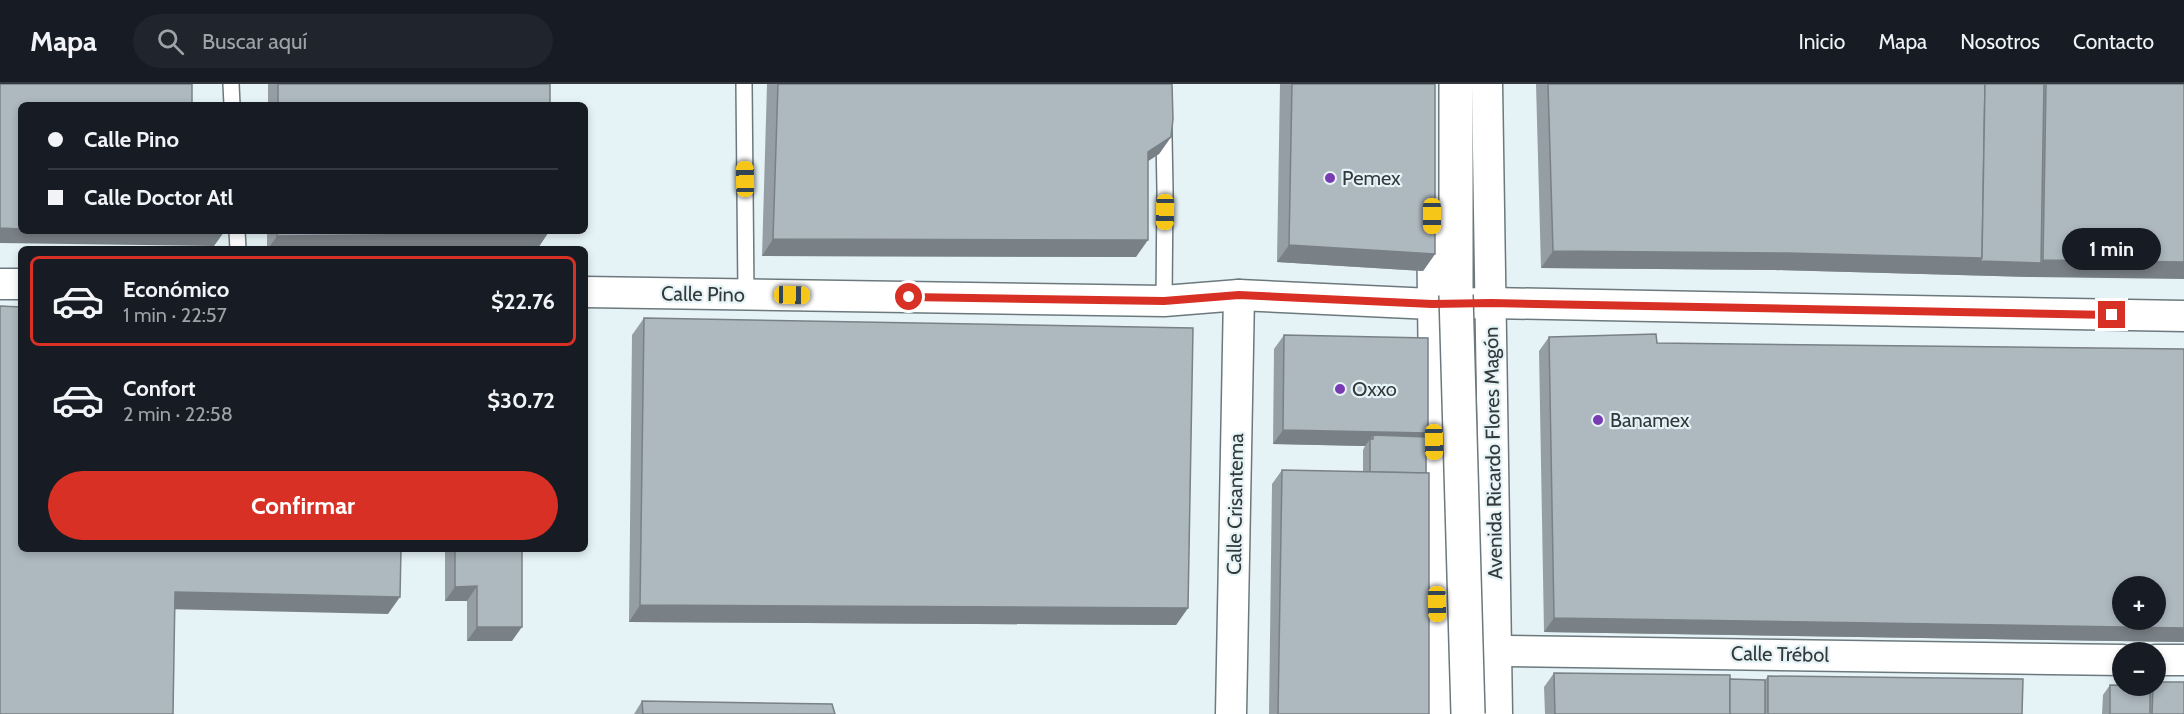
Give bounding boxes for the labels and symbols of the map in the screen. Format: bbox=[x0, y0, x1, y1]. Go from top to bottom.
car bbox=[736, 161, 754, 197]
place label: Pemex bbox=[1342, 166, 1401, 190]
marker: Pemex bbox=[1323, 171, 1337, 185]
car bbox=[1156, 194, 1174, 230]
car bbox=[1423, 198, 1441, 234]
callout: 1 min bbox=[2062, 228, 2162, 270]
street label: Calle Pino bbox=[661, 281, 745, 307]
route start bbox=[895, 283, 922, 310]
car bbox=[774, 286, 810, 304]
route end bbox=[2098, 301, 2125, 328]
street label: Avenida Ricardo Flores Magón bbox=[1479, 326, 1507, 580]
place label: Oxxo bbox=[1352, 377, 1397, 401]
marker: Oxxo bbox=[1333, 382, 1347, 396]
place label: Banamex bbox=[1610, 408, 1690, 432]
marker: Banamex bbox=[1591, 413, 1605, 427]
car bbox=[1425, 424, 1443, 460]
street label: Calle Crisantema bbox=[1222, 433, 1248, 575]
car bbox=[1428, 586, 1446, 622]
street label: Calle Trébol bbox=[1731, 641, 1829, 667]

